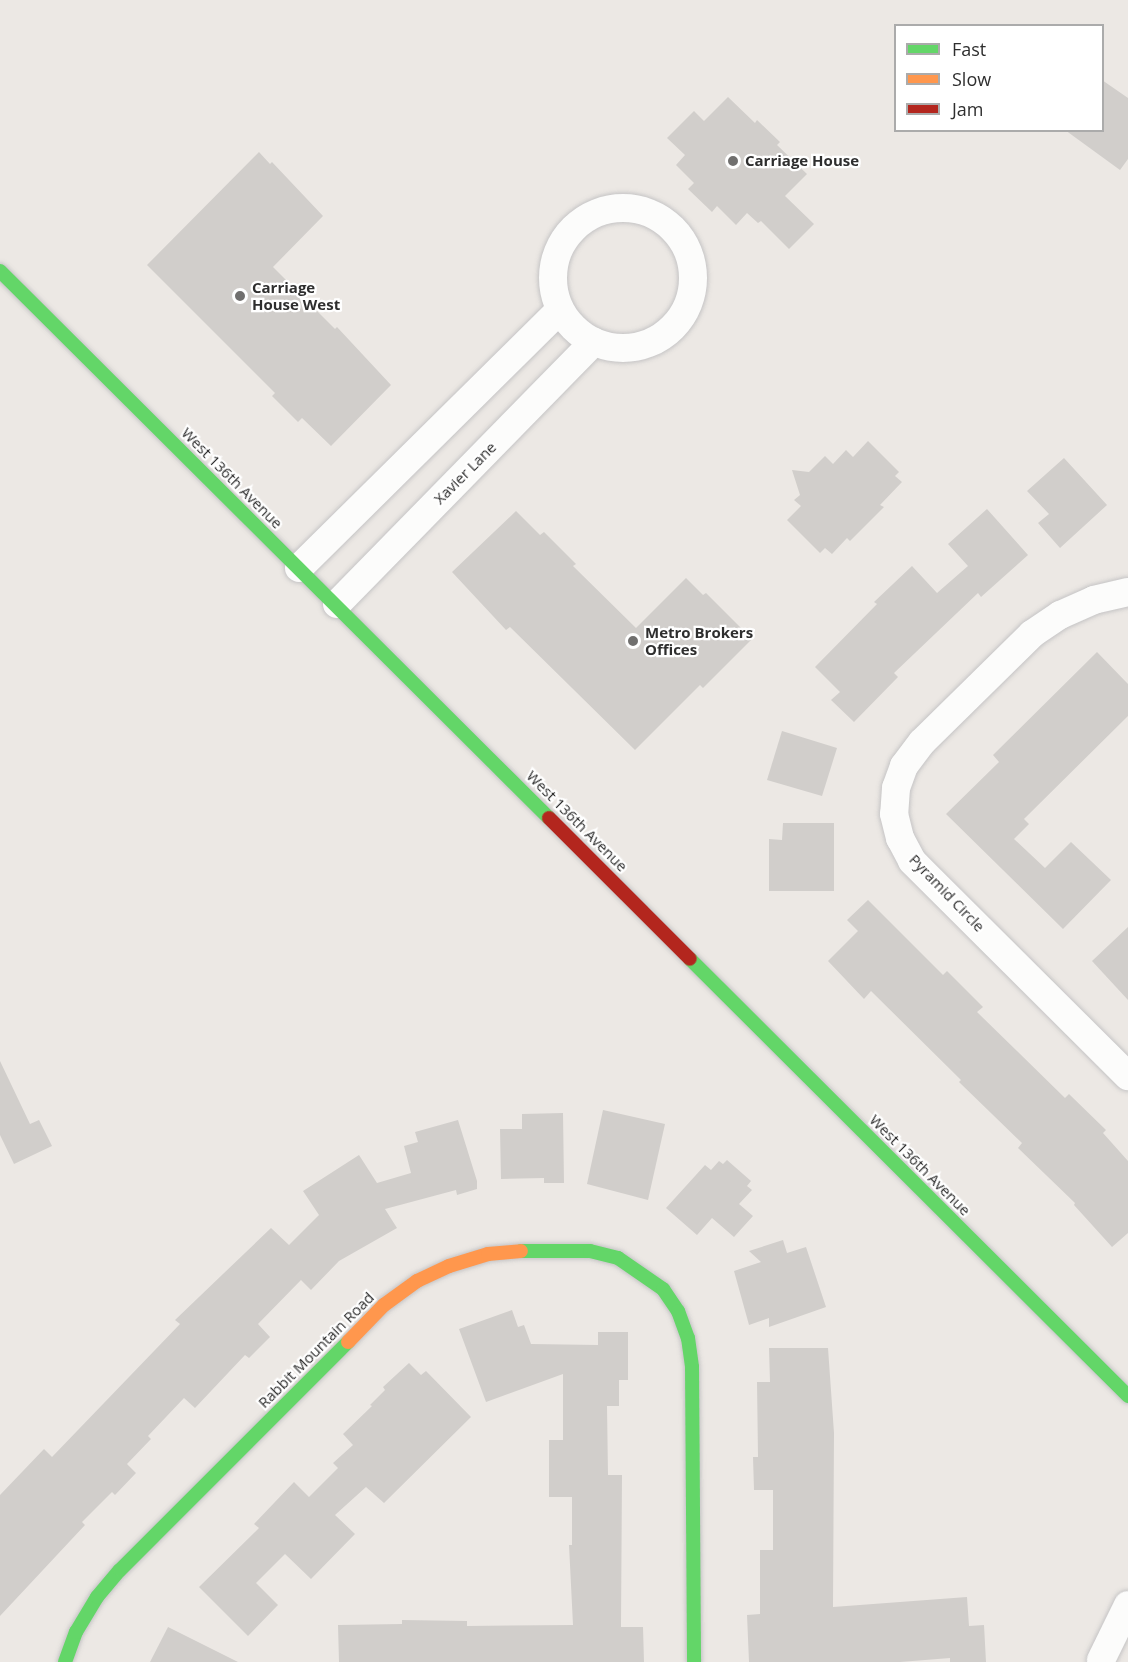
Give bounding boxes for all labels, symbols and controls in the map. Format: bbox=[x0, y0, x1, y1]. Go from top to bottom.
legend bbox=[894, 24, 1104, 132]
text: Fast bbox=[952, 37, 986, 61]
text: Slow bbox=[952, 67, 991, 91]
text: Jam bbox=[952, 97, 984, 121]
place label: Carriage House bbox=[745, 152, 859, 170]
marker: Carriage House bbox=[726, 154, 740, 168]
place label: Carriage House West bbox=[252, 278, 340, 313]
marker: Carriage House West bbox=[233, 289, 247, 303]
street label: West 136th Avenue bbox=[178, 424, 286, 532]
street label: Xavier Lane bbox=[430, 438, 500, 508]
place label: Metro Brokers Offices bbox=[645, 623, 753, 658]
marker: Metro Brokers Offices bbox=[626, 634, 640, 648]
street label: West 136th Avenue bbox=[523, 767, 631, 875]
street label: Pyramid Circle bbox=[906, 851, 988, 935]
street label: West 136th Avenue bbox=[866, 1111, 974, 1219]
street label: Rabbit Mountain Road bbox=[254, 1288, 378, 1412]

